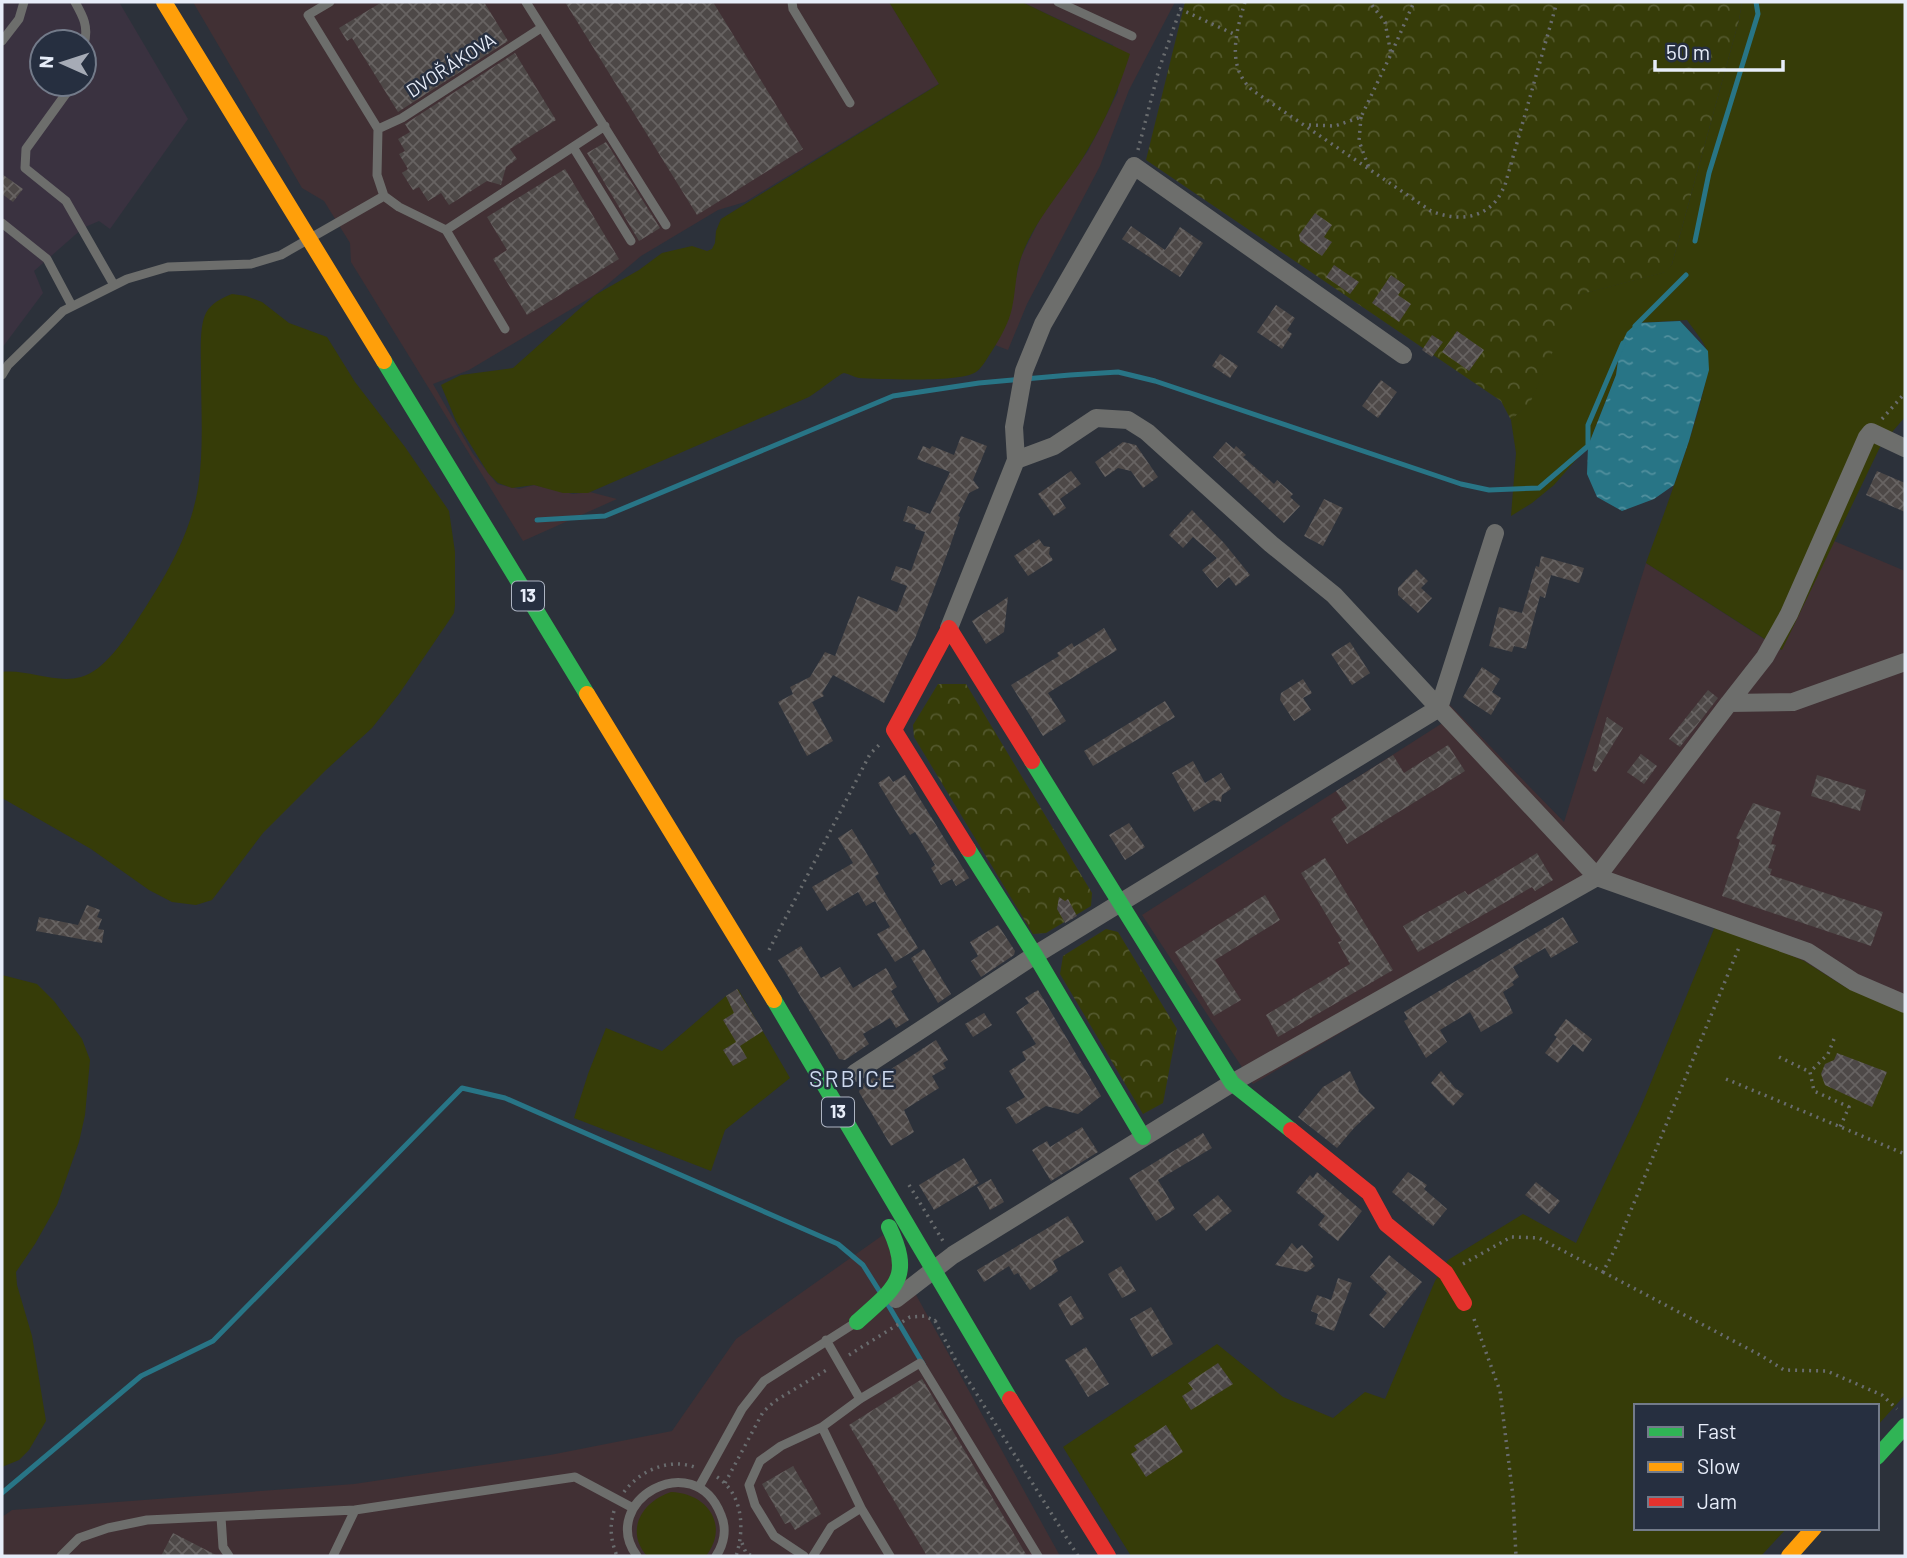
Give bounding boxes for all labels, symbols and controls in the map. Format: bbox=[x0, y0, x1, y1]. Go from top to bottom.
street label: DVOŘÁKOVA bbox=[402, 27, 500, 102]
north arrow bbox=[28, 28, 98, 98]
scale bar bbox=[1655, 28, 1783, 72]
text: 50 m bbox=[1666, 39, 1710, 64]
text: N bbox=[34, 55, 57, 69]
road number: 13 bbox=[512, 582, 544, 610]
district label: SRBICE bbox=[809, 1064, 897, 1092]
road number: 13 bbox=[822, 1098, 854, 1126]
legend bbox=[1634, 1404, 1879, 1530]
text: Fast bbox=[1697, 1418, 1737, 1443]
text: Slow bbox=[1697, 1453, 1740, 1478]
text: Jam bbox=[1697, 1488, 1737, 1513]

